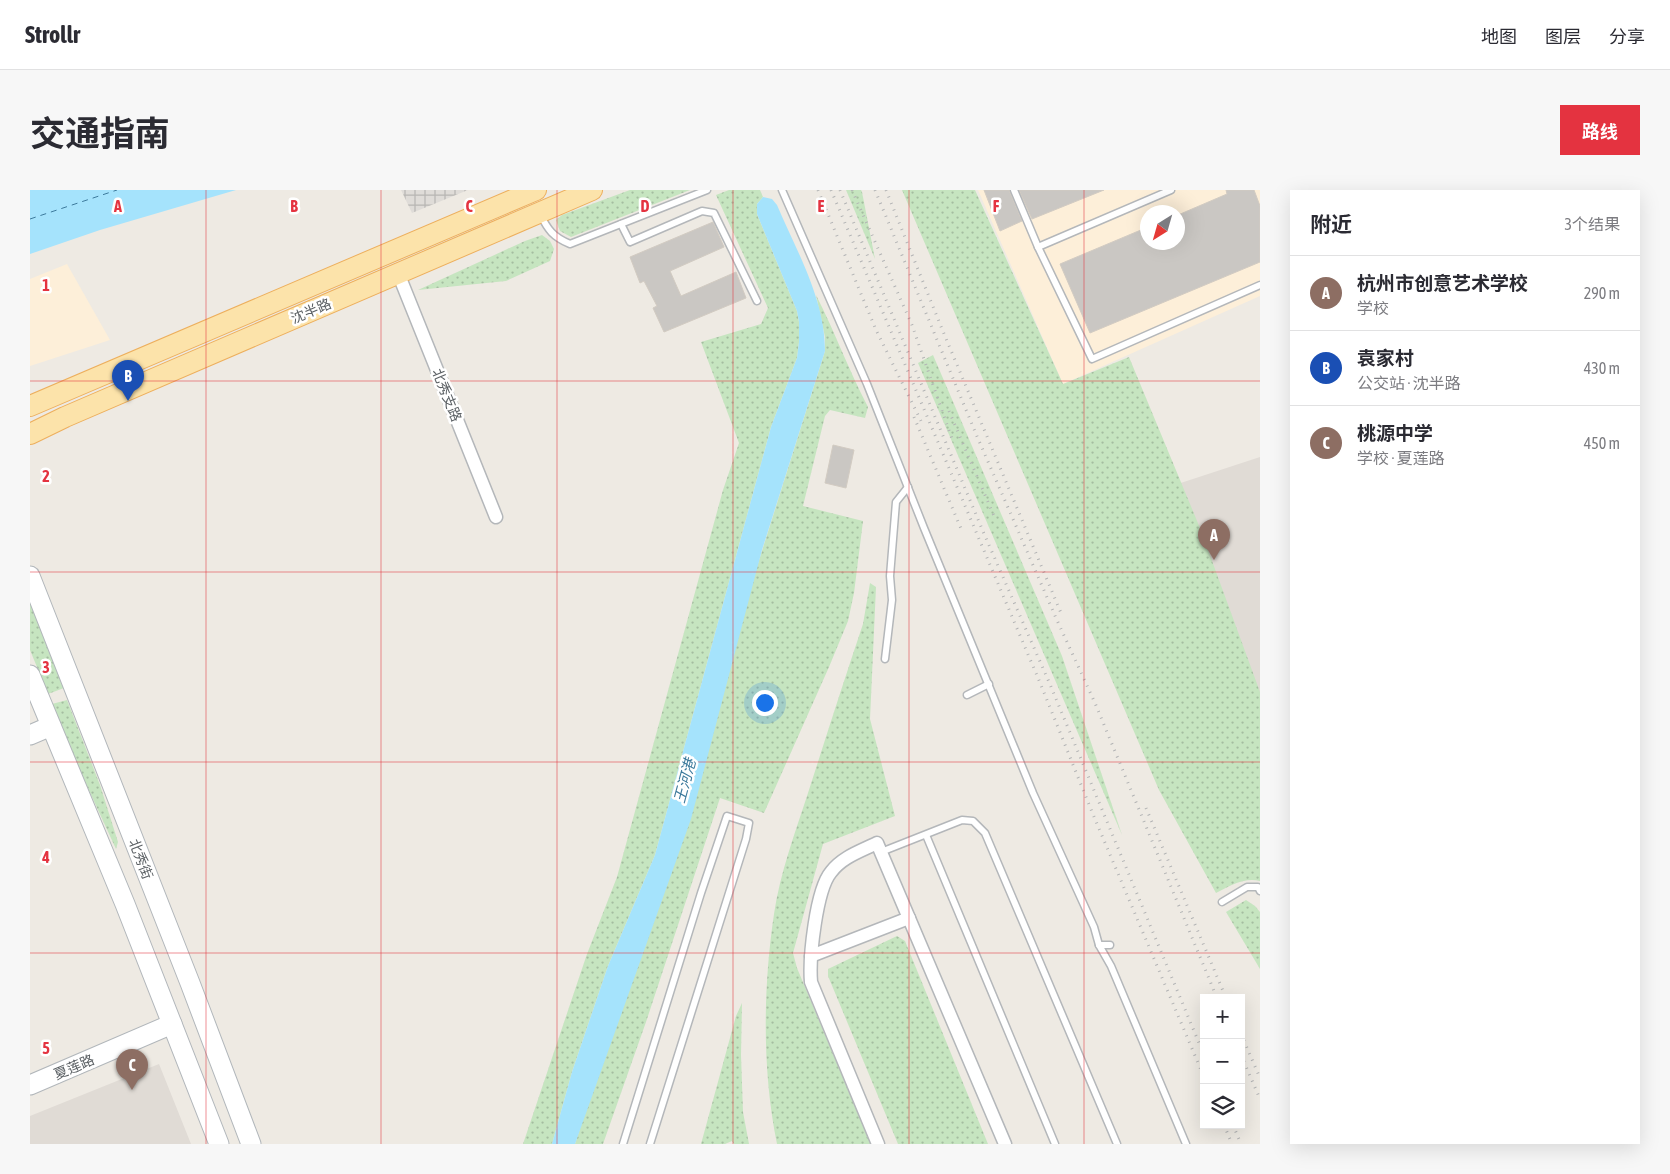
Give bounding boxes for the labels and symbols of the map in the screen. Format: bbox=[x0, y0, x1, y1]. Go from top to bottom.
text: A bbox=[113, 197, 122, 215]
text: B bbox=[290, 197, 298, 215]
text: C bbox=[465, 197, 473, 215]
text: D bbox=[641, 197, 650, 215]
text: E bbox=[818, 197, 825, 215]
text: F bbox=[993, 197, 1000, 215]
north arrow bbox=[1140, 205, 1185, 250]
text: 1 bbox=[42, 276, 50, 294]
street label: 沈半路 bbox=[289, 295, 333, 327]
pin: B bbox=[112, 360, 144, 401]
street label: 北秀支路 bbox=[429, 366, 465, 424]
text: 2 bbox=[42, 467, 50, 485]
pin: A bbox=[1198, 519, 1230, 560]
text: 3 bbox=[42, 658, 50, 676]
your location bbox=[752, 690, 778, 716]
water label: 王河港 bbox=[670, 755, 699, 805]
street label: 北秀街 bbox=[126, 837, 156, 881]
text: 4 bbox=[41, 848, 50, 866]
text: 5 bbox=[42, 1039, 50, 1057]
pin: C bbox=[116, 1049, 148, 1090]
street label: 夏莲路 bbox=[52, 1051, 96, 1083]

